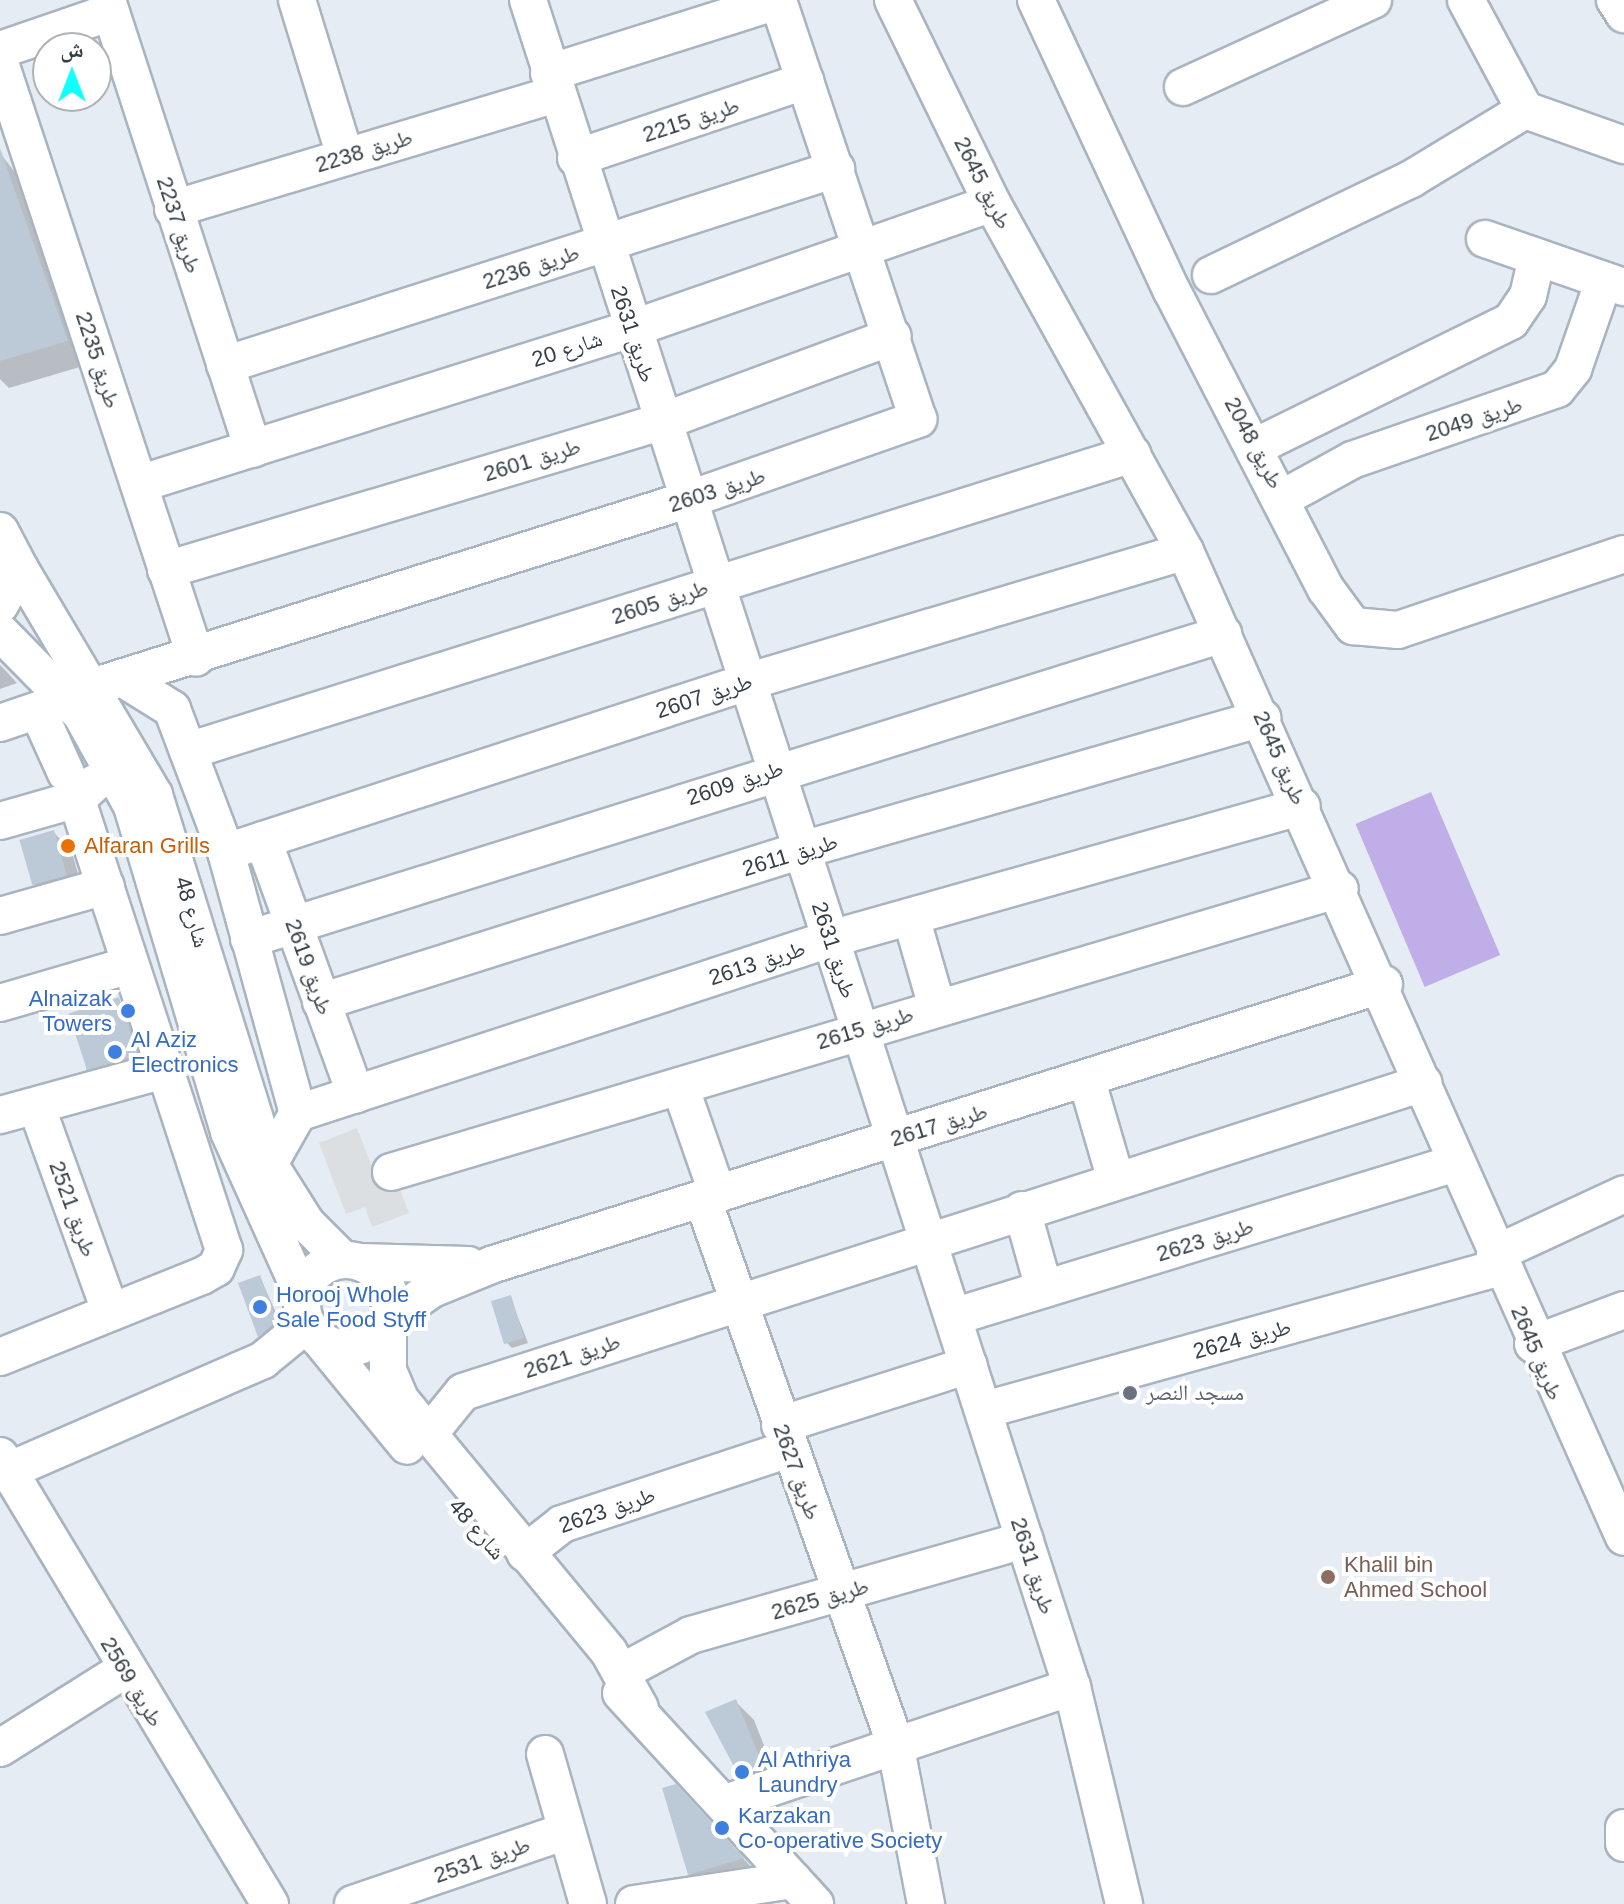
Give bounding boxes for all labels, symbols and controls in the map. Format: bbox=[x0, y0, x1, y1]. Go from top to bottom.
north arrow bbox=[32, 32, 112, 112]
text: ش bbox=[60, 37, 84, 62]
street label: طريق 2215 bbox=[639, 92, 743, 148]
street label: طريق 2238 bbox=[312, 124, 416, 178]
street label: طريق 2645 bbox=[949, 132, 1017, 234]
street label: طريق 2237 bbox=[151, 173, 207, 277]
street label: طريق 2236 bbox=[479, 239, 583, 295]
street label: طريق 2631 bbox=[605, 282, 661, 386]
street label: طريق 2235 bbox=[70, 308, 126, 412]
street label: شارع 20 bbox=[528, 325, 606, 373]
street label: طريق 2049 bbox=[1422, 391, 1526, 447]
street label: طريق 2048 bbox=[1219, 393, 1289, 493]
street label: طريق 2601 bbox=[480, 433, 584, 487]
street label: طريق 2603 bbox=[665, 462, 769, 518]
street label: طريق 2605 bbox=[608, 574, 712, 630]
street label: طريق 2607 bbox=[652, 668, 756, 724]
street label: طريق 2645 bbox=[1248, 707, 1312, 809]
street label: طريق 2609 bbox=[683, 755, 787, 811]
street label: طريق 2611 bbox=[739, 828, 841, 882]
place label: Alfaran Grills bbox=[84, 833, 210, 859]
marker: Alfaran Grills bbox=[59, 837, 77, 855]
street label: شارع 48 bbox=[169, 874, 215, 950]
street label: طريق 2631 bbox=[806, 898, 862, 1002]
street label: طريق 2619 bbox=[279, 915, 339, 1019]
street label: طريق 2613 bbox=[705, 935, 809, 991]
place label: Alnaizak Towers bbox=[29, 985, 112, 1036]
street label: طريق 2615 bbox=[813, 1001, 917, 1055]
marker: Alnaizak Towers bbox=[119, 1002, 137, 1020]
place label: Al Aziz Electronics bbox=[131, 1026, 239, 1078]
marker: Al Aziz Electronics bbox=[106, 1043, 124, 1061]
street label: طريق 2617 bbox=[887, 1098, 991, 1152]
street label: طريق 2521 bbox=[43, 1157, 103, 1261]
street label: طريق 2623 bbox=[1153, 1213, 1257, 1267]
place label: Horooj Whole Sale Food Styff bbox=[276, 1281, 426, 1332]
marker: Horooj Whole Sale Food Styff bbox=[251, 1298, 269, 1316]
street label: طريق 2645 bbox=[1505, 1302, 1569, 1404]
street label: طريق 2624 bbox=[1190, 1313, 1294, 1365]
street label: طريق 2621 bbox=[520, 1328, 624, 1384]
place label: مسجد النصر bbox=[1146, 1380, 1244, 1406]
marker: مسجد النصر bbox=[1121, 1384, 1139, 1402]
street label: طريق 2627 bbox=[767, 1420, 827, 1524]
street label: طريق 2623 bbox=[555, 1481, 659, 1539]
street label: شارع 48 bbox=[443, 1493, 511, 1565]
street label: طريق 2631 bbox=[1005, 1514, 1061, 1618]
place label: Khalil bin Ahmed School bbox=[1344, 1551, 1487, 1602]
marker: Khalil bin Ahmed School bbox=[1319, 1568, 1337, 1586]
street label: طريق 2625 bbox=[768, 1573, 872, 1625]
street label: طريق 2569 bbox=[95, 1632, 169, 1732]
place label: Al Athriya Laundry bbox=[758, 1746, 852, 1798]
marker: Al Athriya Laundry bbox=[733, 1763, 751, 1781]
place label: Karzakan Co-operative Society bbox=[738, 1802, 942, 1854]
marker: Karzakan Co-operative Society bbox=[713, 1819, 731, 1837]
street label: طريق 2531 bbox=[430, 1831, 534, 1889]

